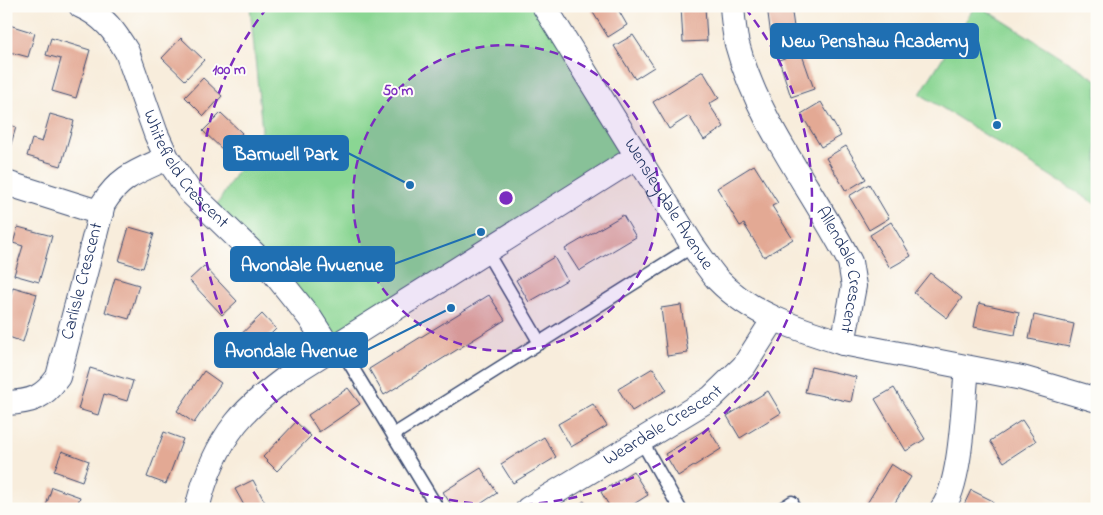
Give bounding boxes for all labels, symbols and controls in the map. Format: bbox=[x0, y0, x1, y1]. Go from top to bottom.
callout: New Penshaw Academy bbox=[771, 24, 978, 58]
text: New Penshaw Academy bbox=[781, 29, 969, 58]
text: 100 m bbox=[212, 59, 246, 81]
text: 50 m bbox=[383, 80, 414, 102]
street label: Whitefield Crescent bbox=[135, 106, 234, 235]
street label: Wensleydale Avenue bbox=[617, 134, 720, 276]
callout: Barnwell Park bbox=[224, 136, 348, 170]
text: Barnwell Park bbox=[233, 142, 339, 169]
centre of rings bbox=[497, 189, 515, 207]
street label: Allendale Crescent bbox=[809, 202, 867, 335]
street label: Carlisle Crescent bbox=[55, 220, 111, 343]
callout: Avondale Avuenue bbox=[231, 247, 394, 281]
text: Avondale Avuenue bbox=[241, 253, 384, 280]
callout: Avondale Avenue bbox=[215, 333, 367, 367]
text: Avondale Avenue bbox=[225, 339, 358, 366]
street label: Weardale Crescent bbox=[599, 379, 730, 473]

